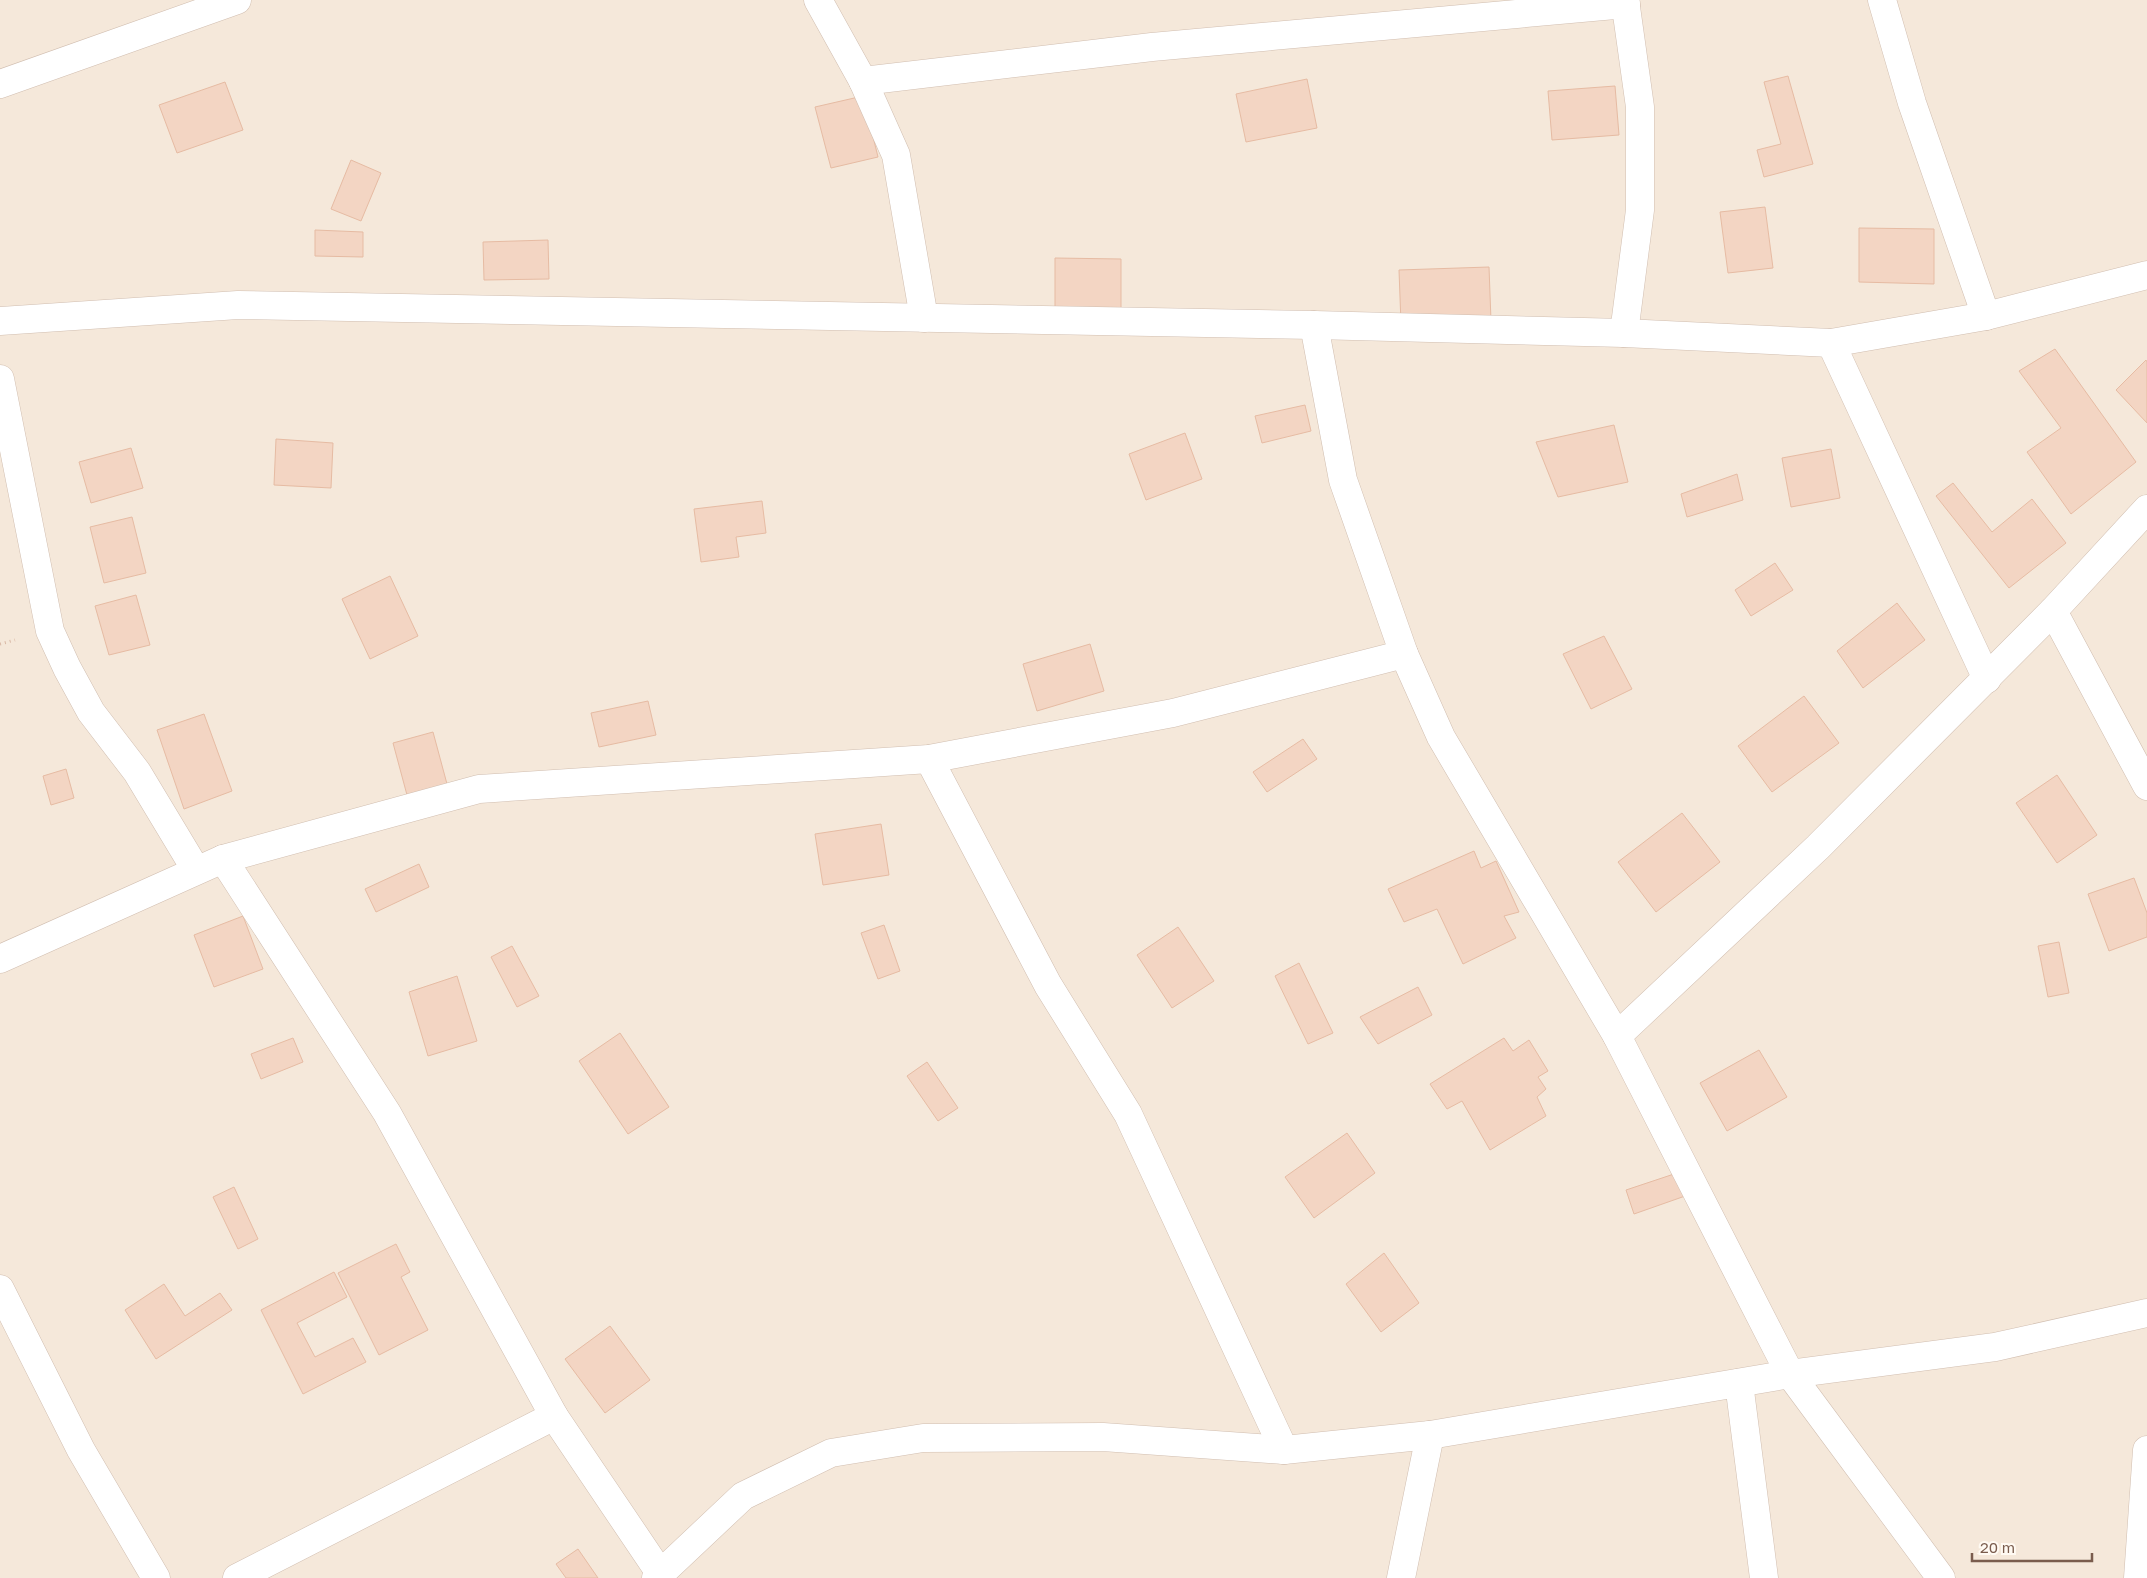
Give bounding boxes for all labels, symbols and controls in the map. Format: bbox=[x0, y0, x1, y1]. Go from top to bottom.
scale bar bbox=[1972, 1530, 2092, 1562]
text: 20 m bbox=[1980, 1538, 2015, 1556]

